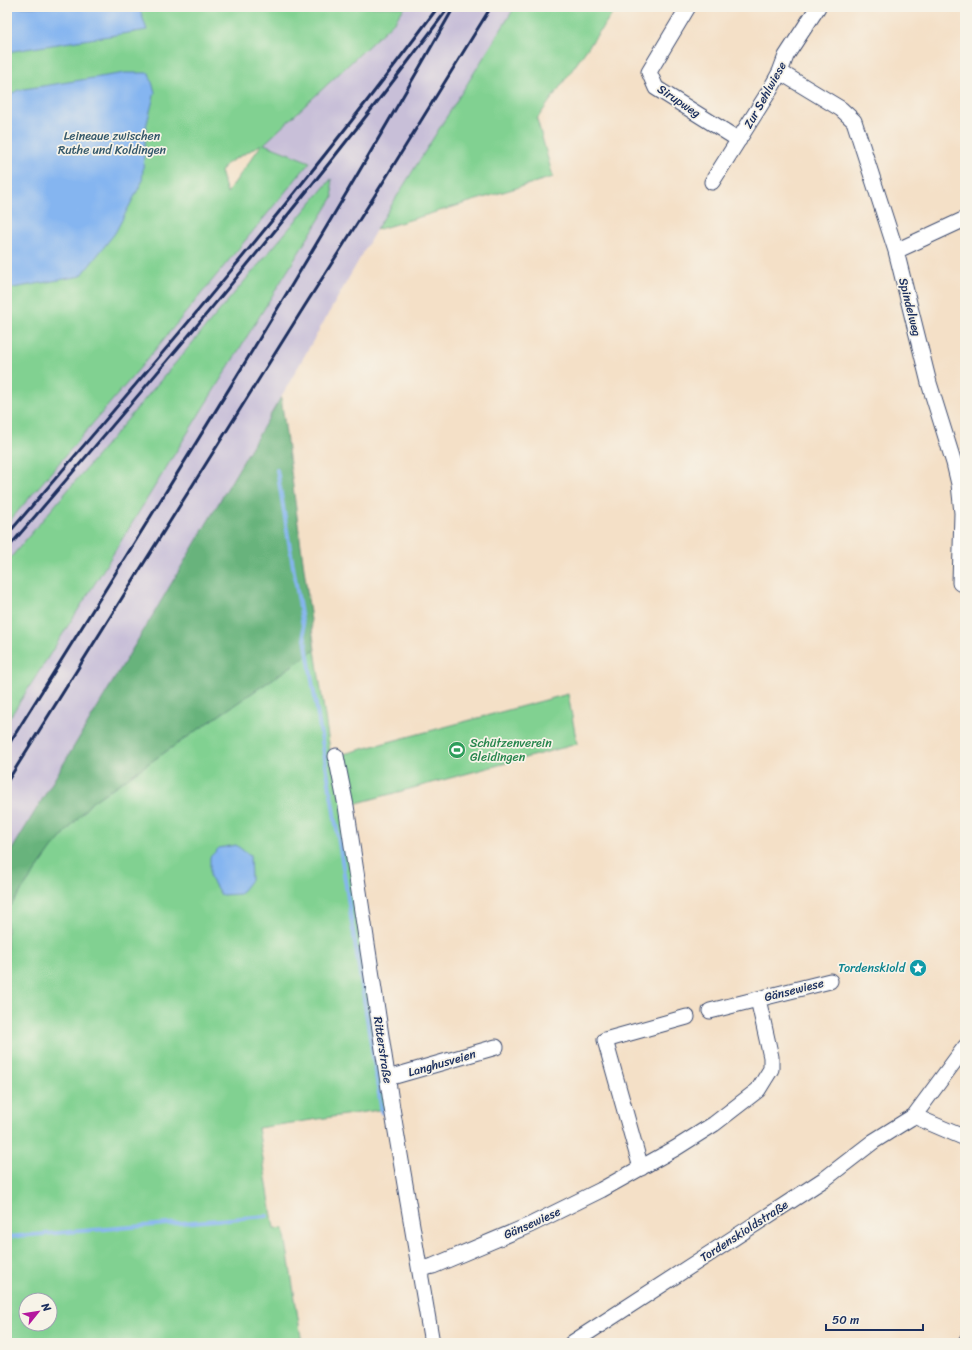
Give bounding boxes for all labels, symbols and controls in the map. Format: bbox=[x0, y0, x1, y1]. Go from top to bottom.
street label: Zur Sehlwiese bbox=[737, 57, 793, 133]
street label: Sirupweg bbox=[653, 78, 705, 124]
park label: Leineaue zwischen Ruthe und Koldingen bbox=[58, 125, 167, 161]
street label: Spindelweg bbox=[892, 275, 928, 339]
place label: Schützenverein Gleidingen bbox=[470, 732, 552, 768]
sports icon: Schützenverein Gleidingen bbox=[447, 740, 467, 760]
place label: Tordenskiold bbox=[838, 957, 907, 979]
place icon: Tordenskiold bbox=[908, 958, 928, 978]
street label: Gänsewiese bbox=[762, 972, 826, 1008]
street label: Ritterstraße bbox=[367, 1015, 399, 1085]
street label: Langhusveien bbox=[405, 1043, 479, 1083]
street label: Tordenskioldstraße bbox=[695, 1194, 793, 1268]
street label: Gänsewiese bbox=[500, 1201, 564, 1245]
north arrow bbox=[18, 1292, 58, 1332]
text: N bbox=[36, 1298, 57, 1316]
scale bar bbox=[826, 1306, 923, 1332]
text: 50 m bbox=[832, 1309, 859, 1331]

